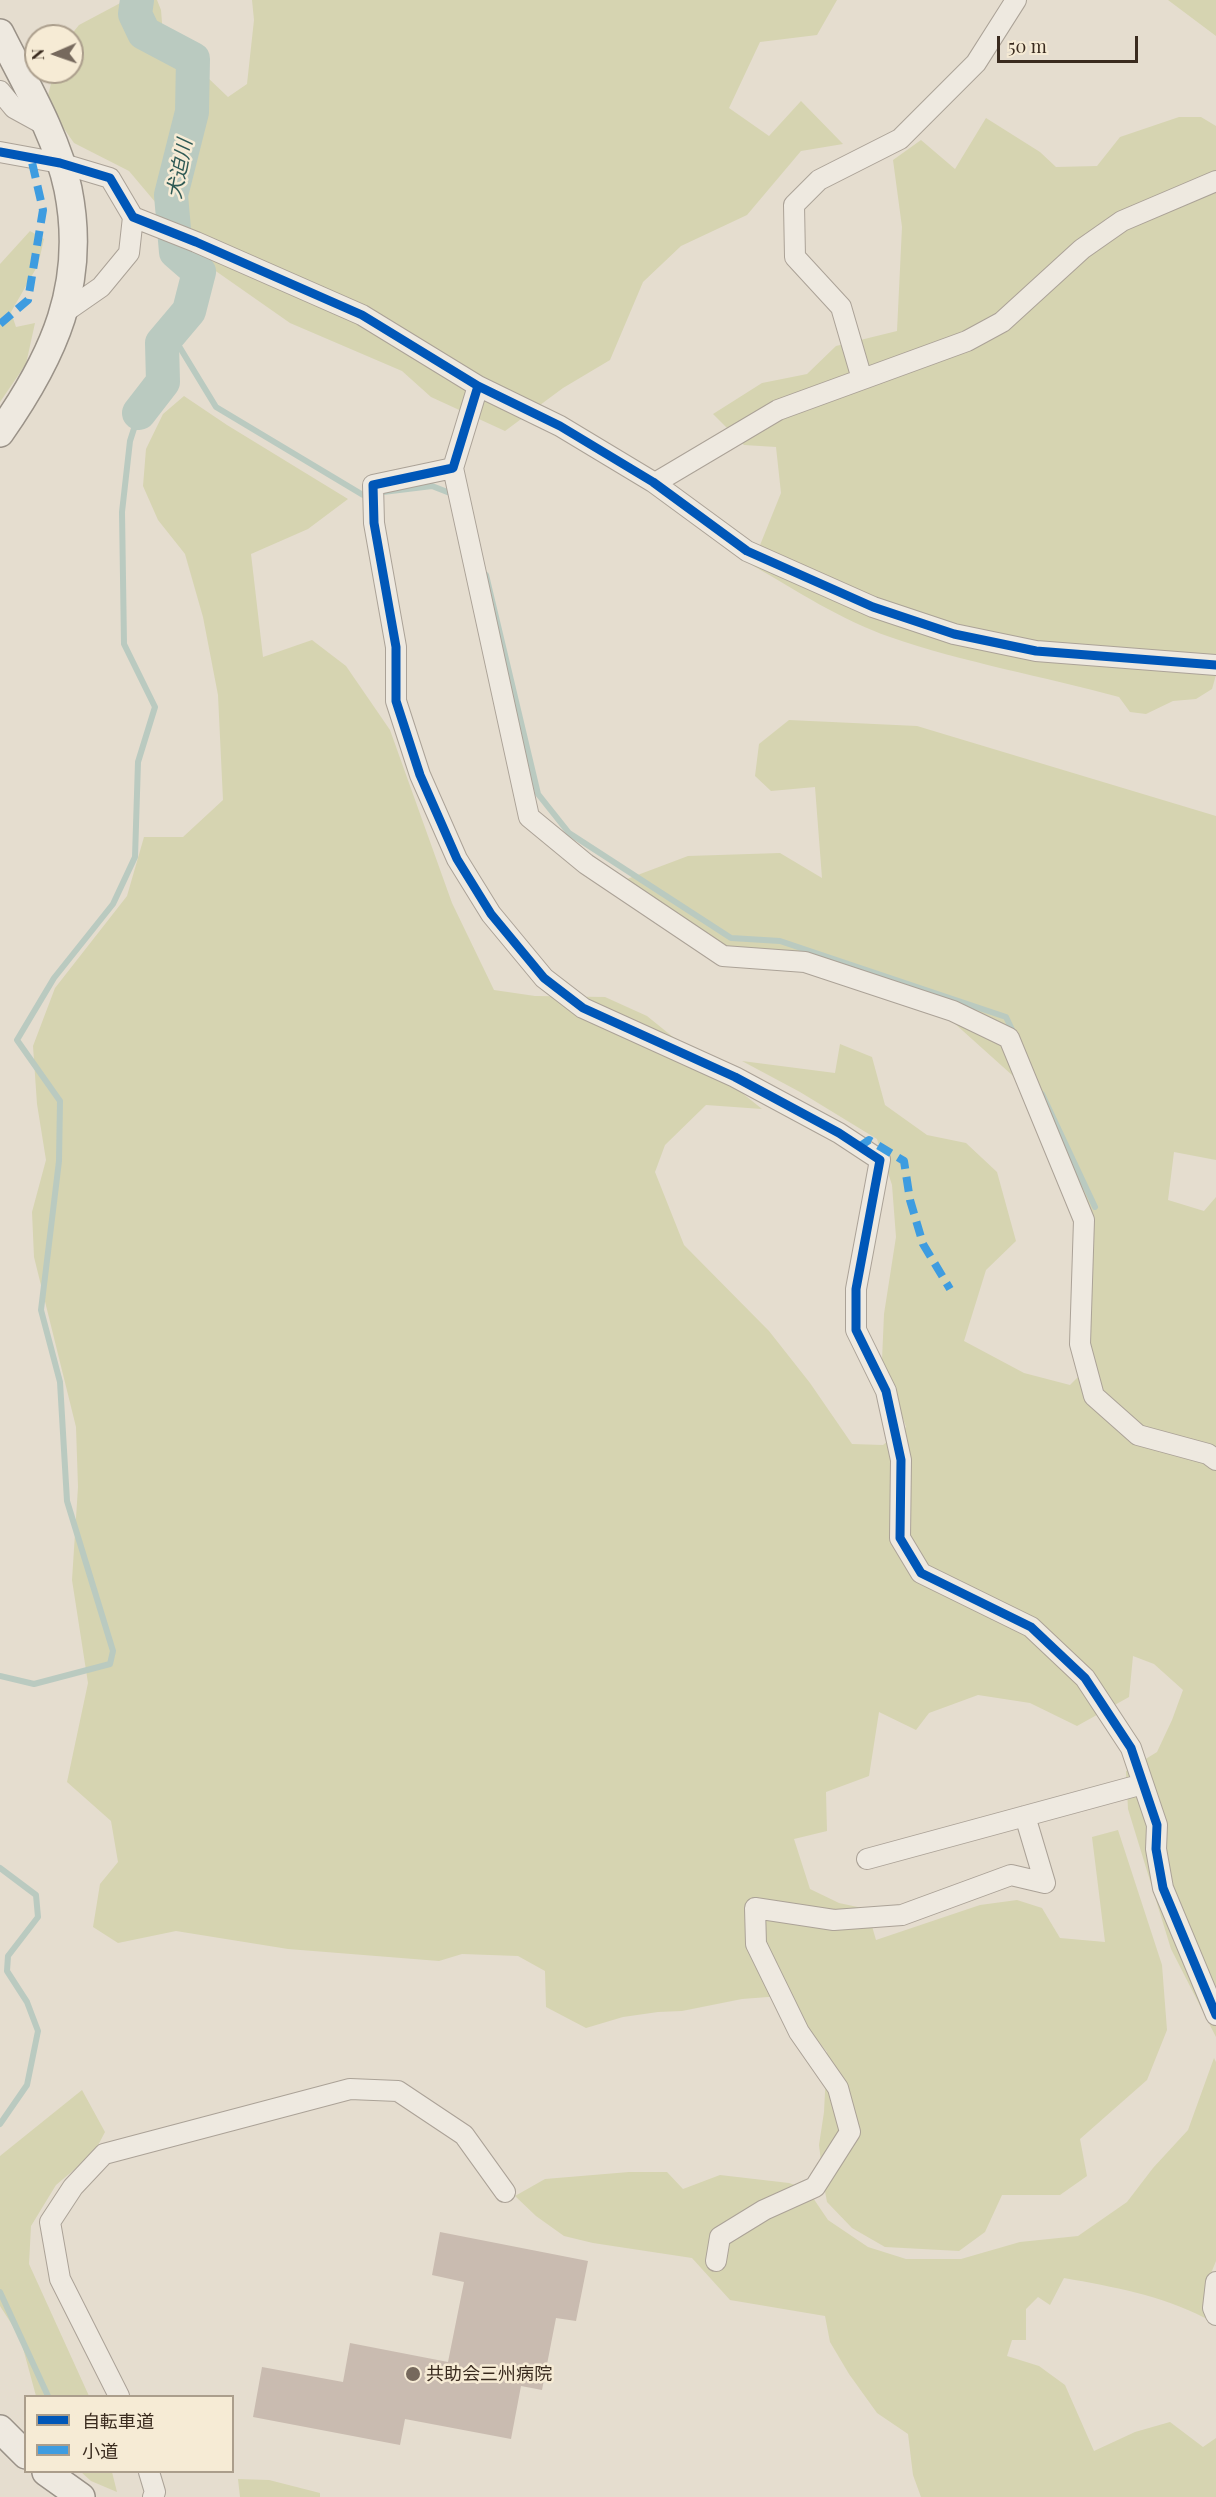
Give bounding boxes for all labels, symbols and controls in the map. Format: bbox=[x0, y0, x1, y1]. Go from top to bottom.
north arrow bbox=[24, 24, 84, 84]
scale bar bbox=[1000, 24, 1141, 62]
text: 50 m bbox=[1008, 34, 1047, 58]
text: N bbox=[27, 48, 48, 61]
water label: 犬迫川 bbox=[162, 137, 198, 201]
place label: 共助会三州病院 bbox=[426, 2363, 552, 2385]
marker: 共助会三州病院 bbox=[404, 2365, 422, 2383]
legend bbox=[24, 2395, 234, 2473]
text: 自転車道 bbox=[82, 2409, 154, 2433]
text: 小道 bbox=[82, 2439, 118, 2463]

